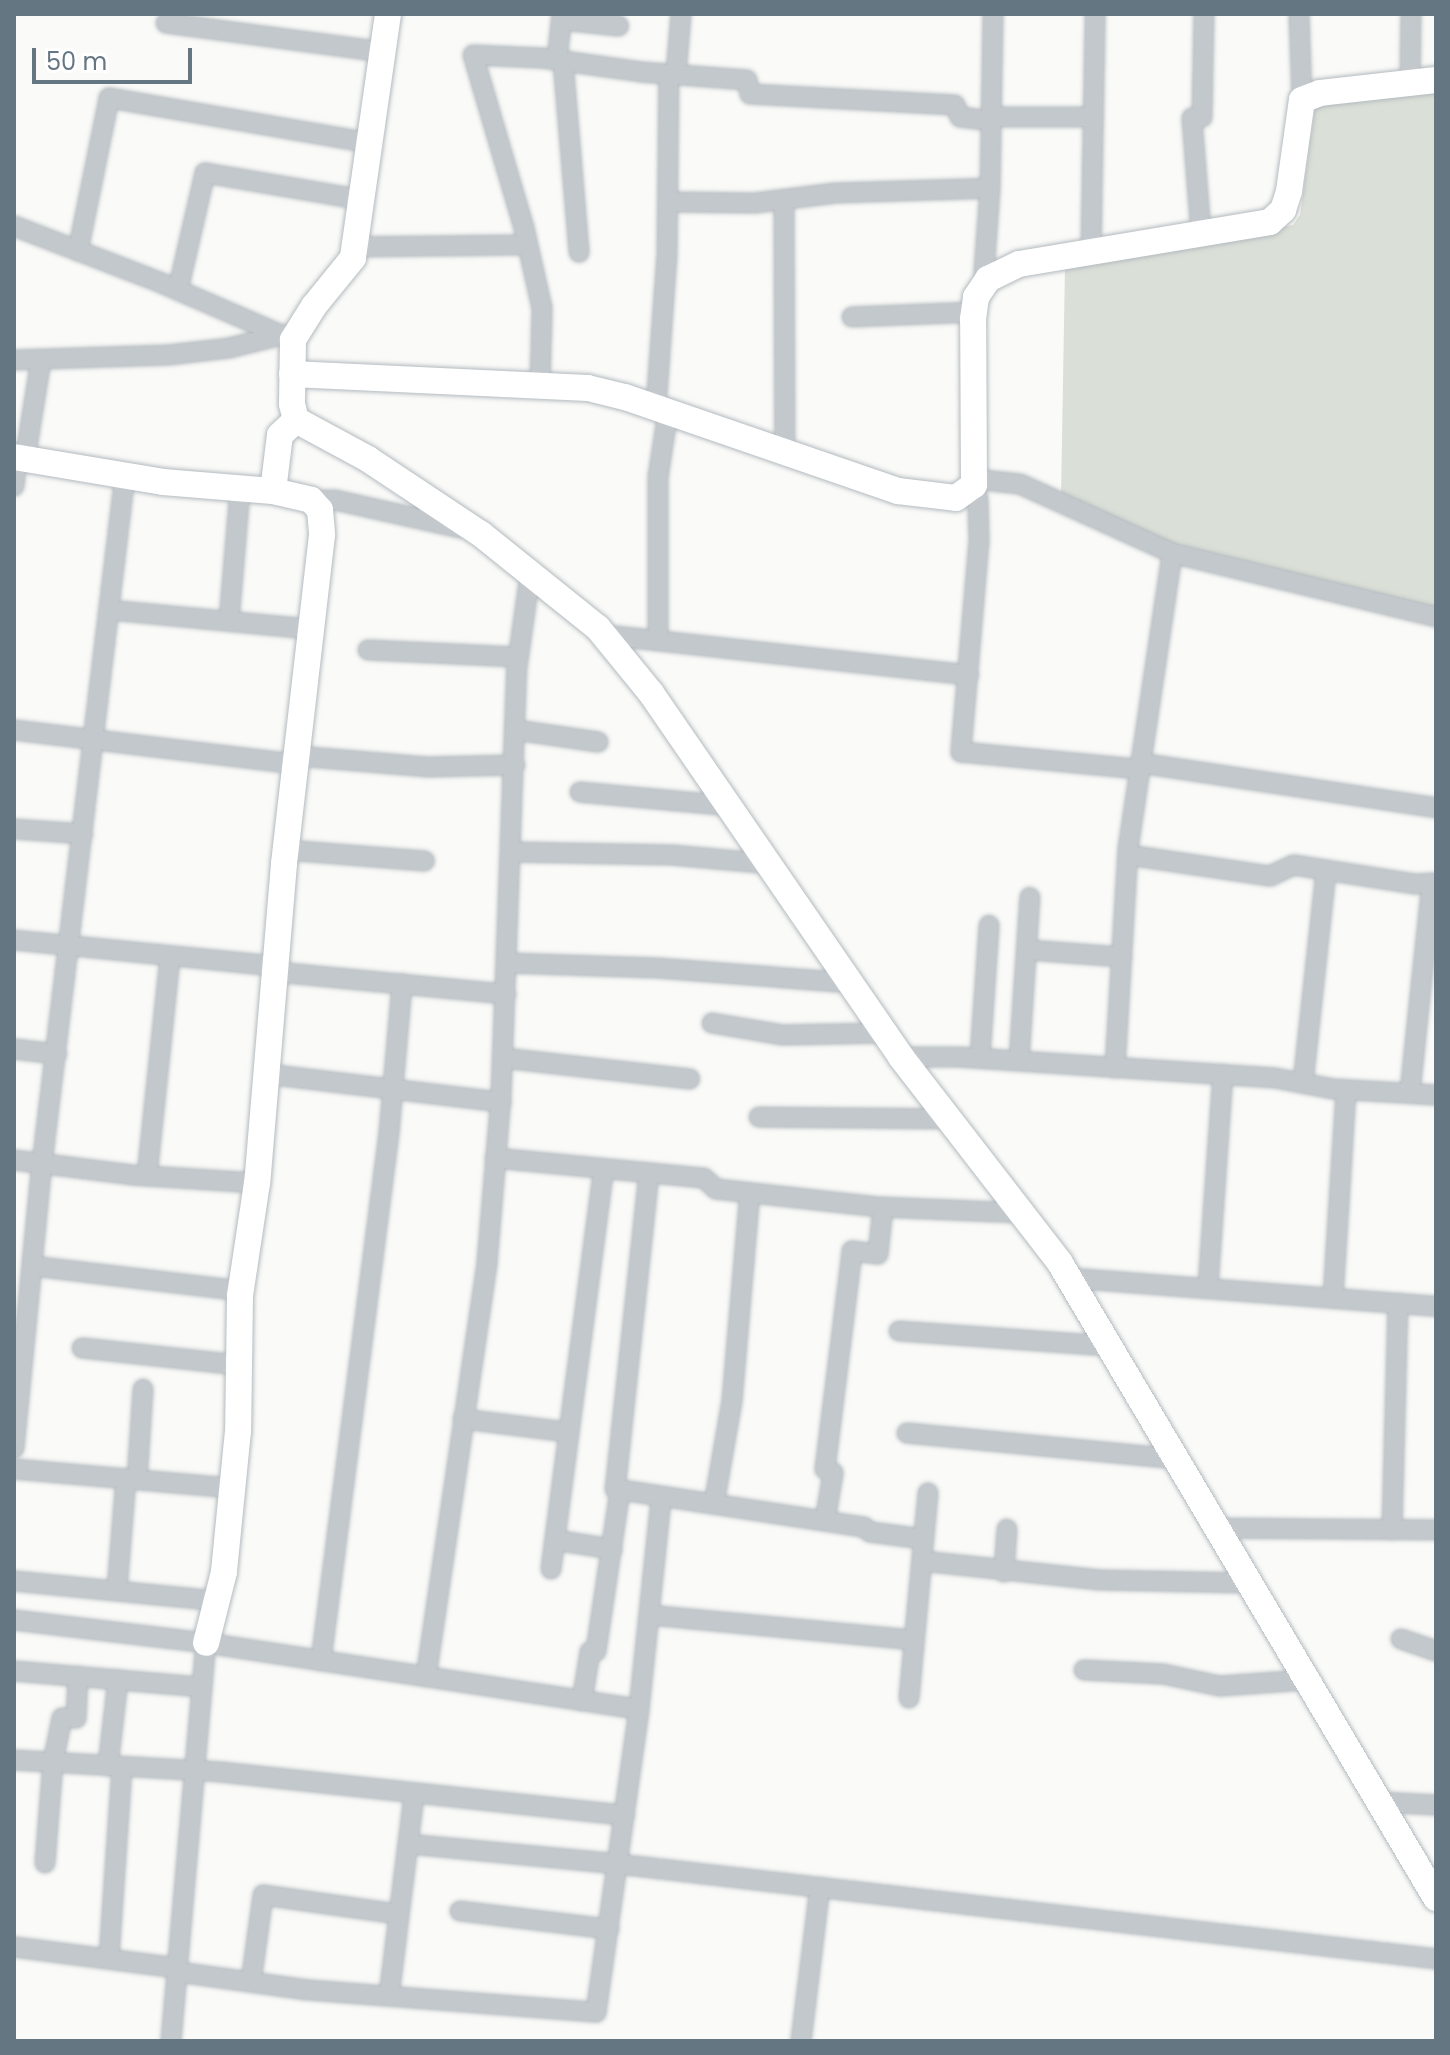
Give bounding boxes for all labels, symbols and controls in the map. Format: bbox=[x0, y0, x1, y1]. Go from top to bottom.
scale bar bbox=[36, 32, 196, 82]
text: 50 m bbox=[46, 45, 107, 78]

